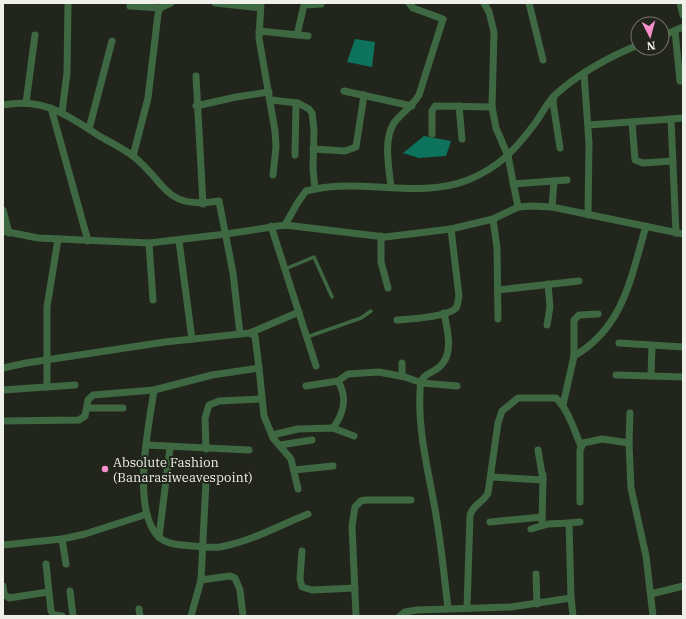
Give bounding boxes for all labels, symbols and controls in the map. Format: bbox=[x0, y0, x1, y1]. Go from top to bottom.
north arrow bbox=[630, 16, 670, 56]
text: N bbox=[646, 39, 656, 53]
place label: Absolute Fashion (Banarasiweavespoint) bbox=[113, 454, 253, 486]
marker: Absolute Fashion (Banarasiweavespoint) bbox=[100, 464, 110, 474]

